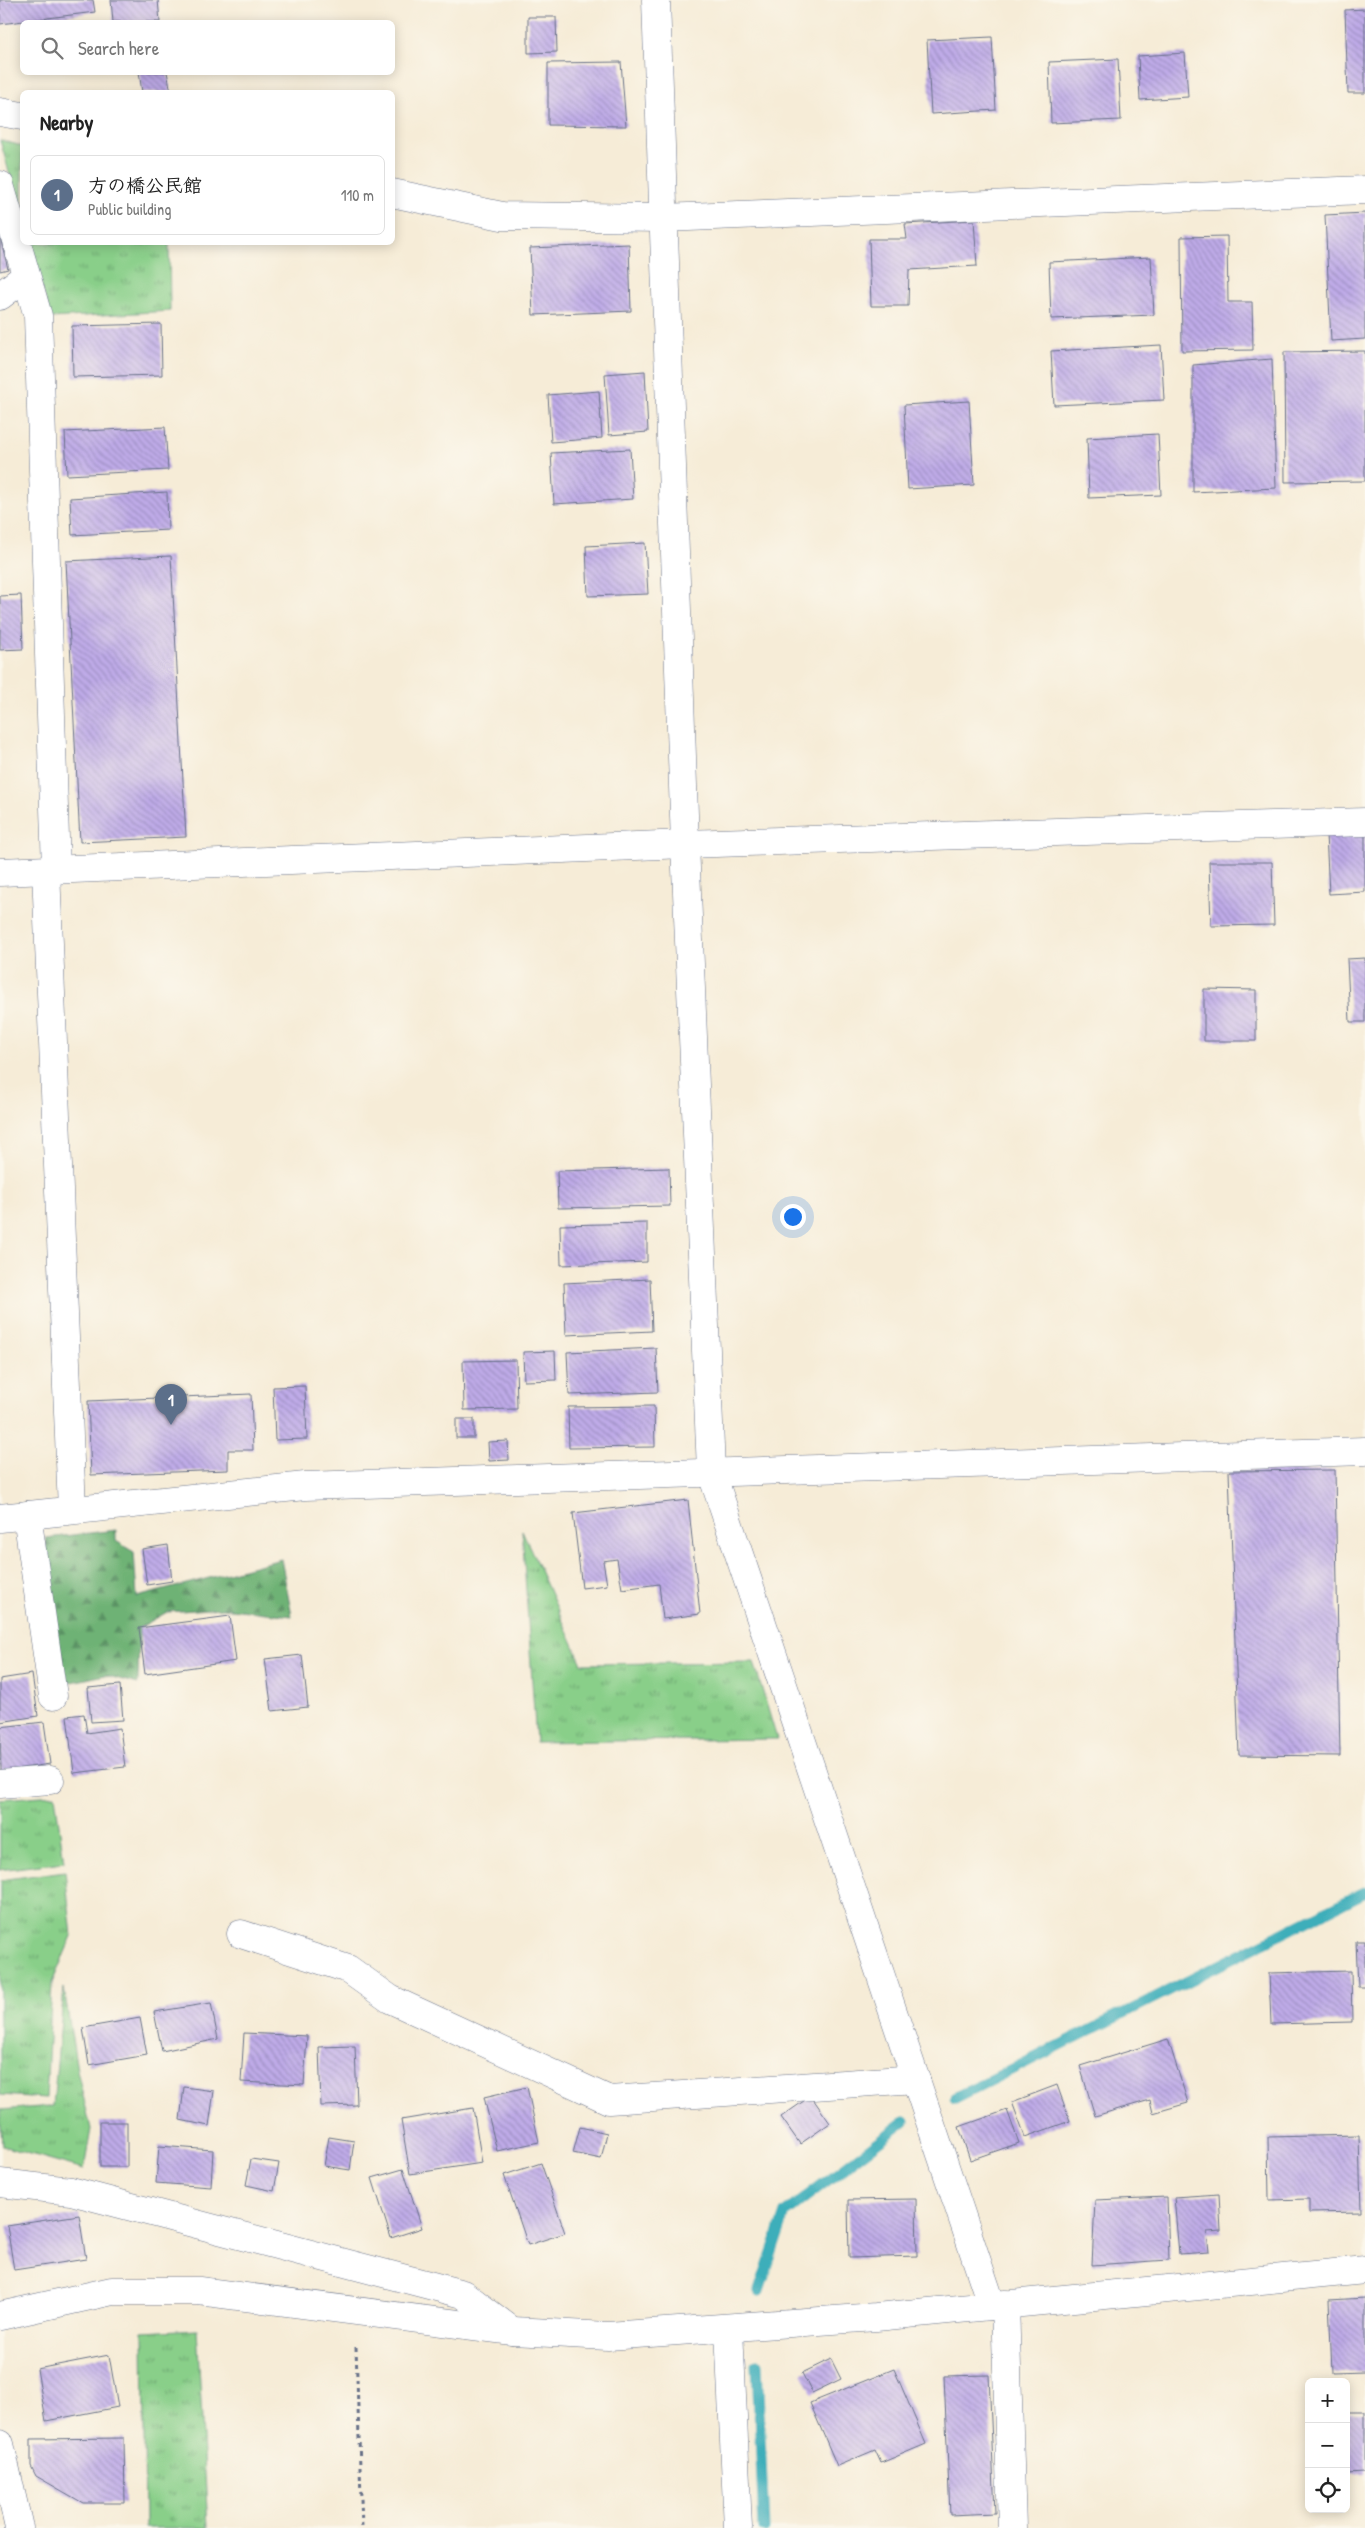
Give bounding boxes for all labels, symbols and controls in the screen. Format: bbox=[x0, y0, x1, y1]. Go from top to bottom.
search box bbox=[20, 20, 395, 75]
icon: search bbox=[38, 34, 66, 62]
text: Search here bbox=[78, 35, 159, 61]
text: Nearby bbox=[40, 108, 93, 137]
text: 方の橋公民館 bbox=[88, 172, 202, 198]
text: 1 bbox=[54, 184, 60, 206]
text: 110 m bbox=[341, 184, 374, 206]
text: Public building bbox=[88, 198, 171, 220]
your location bbox=[780, 1204, 806, 1230]
pin: 1 bbox=[155, 1384, 187, 1425]
map controls bbox=[1305, 2378, 1350, 2513]
button: + bbox=[1305, 2378, 1350, 2423]
button: − bbox=[1305, 2423, 1350, 2468]
button: locate bbox=[1305, 2468, 1350, 2513]

